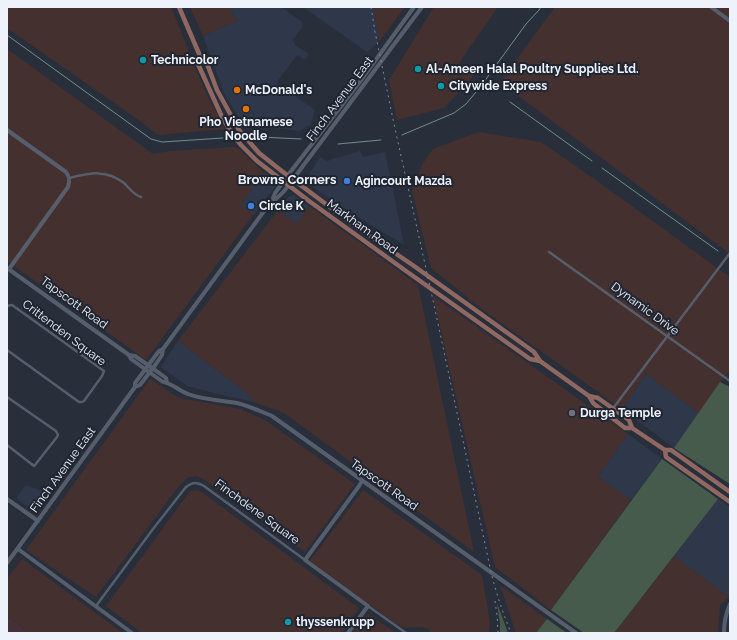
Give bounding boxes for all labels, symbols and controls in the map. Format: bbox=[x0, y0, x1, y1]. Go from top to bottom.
place label: Technicolor bbox=[151, 53, 218, 67]
street label: Finch Avenue East bbox=[304, 54, 376, 144]
marker: Technicolor bbox=[138, 55, 148, 65]
place label: Al-Ameen Halal Poultry Supplies Ltd. bbox=[426, 62, 639, 76]
marker: Al-Ameen Halal Poultry Supplies Ltd. bbox=[413, 64, 423, 74]
place label: Citywide Express bbox=[449, 79, 547, 93]
marker: Citywide Express bbox=[436, 81, 446, 91]
place label: McDonald's bbox=[245, 83, 312, 97]
marker: McDonald's bbox=[232, 85, 242, 95]
marker: Pho Vietnamese Noodle bbox=[241, 104, 251, 114]
place label: Pho Vietnamese Noodle bbox=[199, 115, 293, 143]
district label: Browns Corners bbox=[238, 172, 336, 188]
place label: Agincourt Mazda bbox=[355, 174, 452, 188]
marker: Agincourt Mazda bbox=[342, 176, 352, 186]
street label: Markham Road bbox=[324, 196, 400, 258]
place label: Circle K bbox=[259, 199, 304, 213]
marker: Circle K bbox=[246, 201, 256, 211]
street label: Tapscott Road bbox=[38, 274, 110, 332]
street label: Dynamic Drive bbox=[608, 280, 682, 338]
street label: Crittenden Square bbox=[19, 297, 109, 369]
place label: Durga Temple bbox=[580, 406, 661, 420]
marker: Durga Temple bbox=[567, 408, 577, 418]
street label: Finch Avenue East bbox=[27, 424, 99, 516]
street label: Tapscott Road bbox=[347, 456, 421, 514]
street label: Finchdene Square bbox=[212, 476, 302, 548]
place label: thyssenkrupp bbox=[296, 615, 374, 629]
marker: thyssenkrupp bbox=[283, 617, 293, 627]

